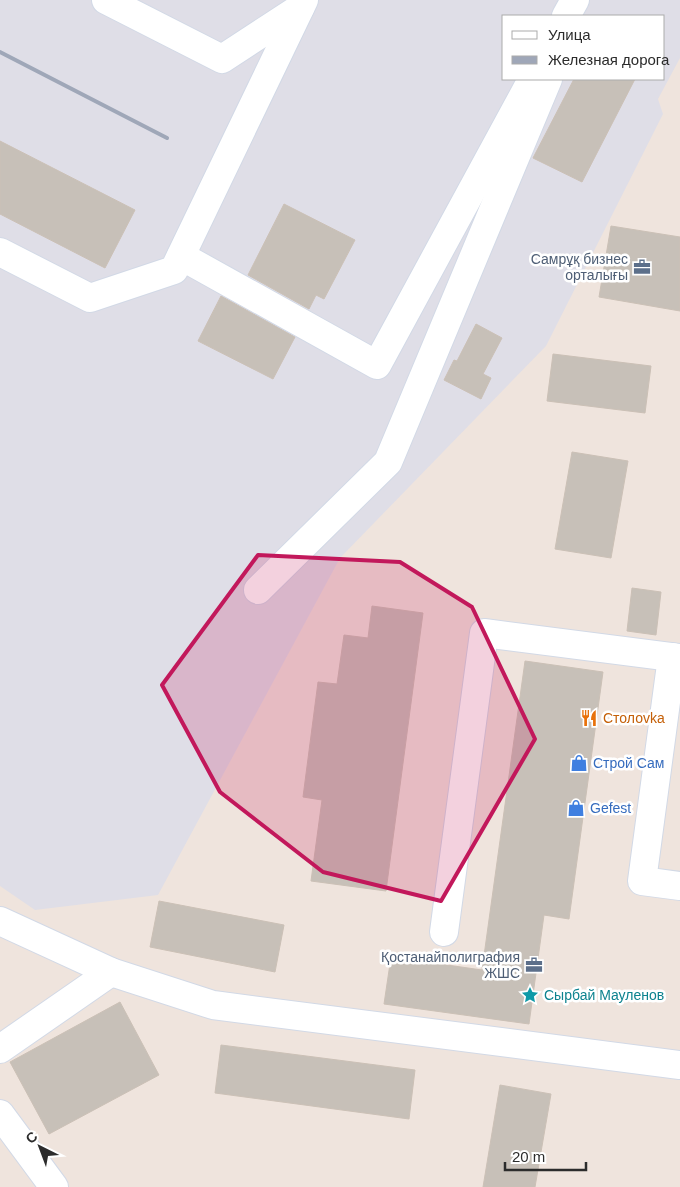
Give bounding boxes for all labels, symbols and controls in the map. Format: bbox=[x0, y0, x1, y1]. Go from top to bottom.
legend bbox=[502, 15, 665, 80]
text: Улица bbox=[548, 26, 591, 43]
text: Железная дорога bbox=[548, 51, 670, 68]
place label: Самрұқ бизнес орталығы bbox=[531, 251, 628, 283]
office icon: Самрұқ бизнес орталығы bbox=[632, 257, 652, 277]
restaurant icon: Столоvka bbox=[579, 708, 599, 728]
place label: Столоvka bbox=[603, 710, 665, 726]
shop icon: Строй Сам bbox=[569, 753, 589, 773]
place label: Строй Сам bbox=[593, 755, 664, 771]
shop icon: Gefest bbox=[566, 798, 586, 818]
place label: Gefest bbox=[590, 800, 631, 816]
place label: Қостанайполиграфия ЖШС bbox=[381, 949, 520, 981]
office icon: Қостанайполиграфия ЖШС bbox=[524, 955, 544, 975]
place icon: Сырбай Мауленов bbox=[520, 985, 540, 1005]
place label: Сырбай Мауленов bbox=[544, 987, 664, 1003]
north arrow bbox=[15, 1122, 65, 1172]
text: С bbox=[22, 1128, 40, 1147]
scale bar bbox=[505, 1140, 586, 1172]
text: 20 m bbox=[512, 1148, 545, 1165]

